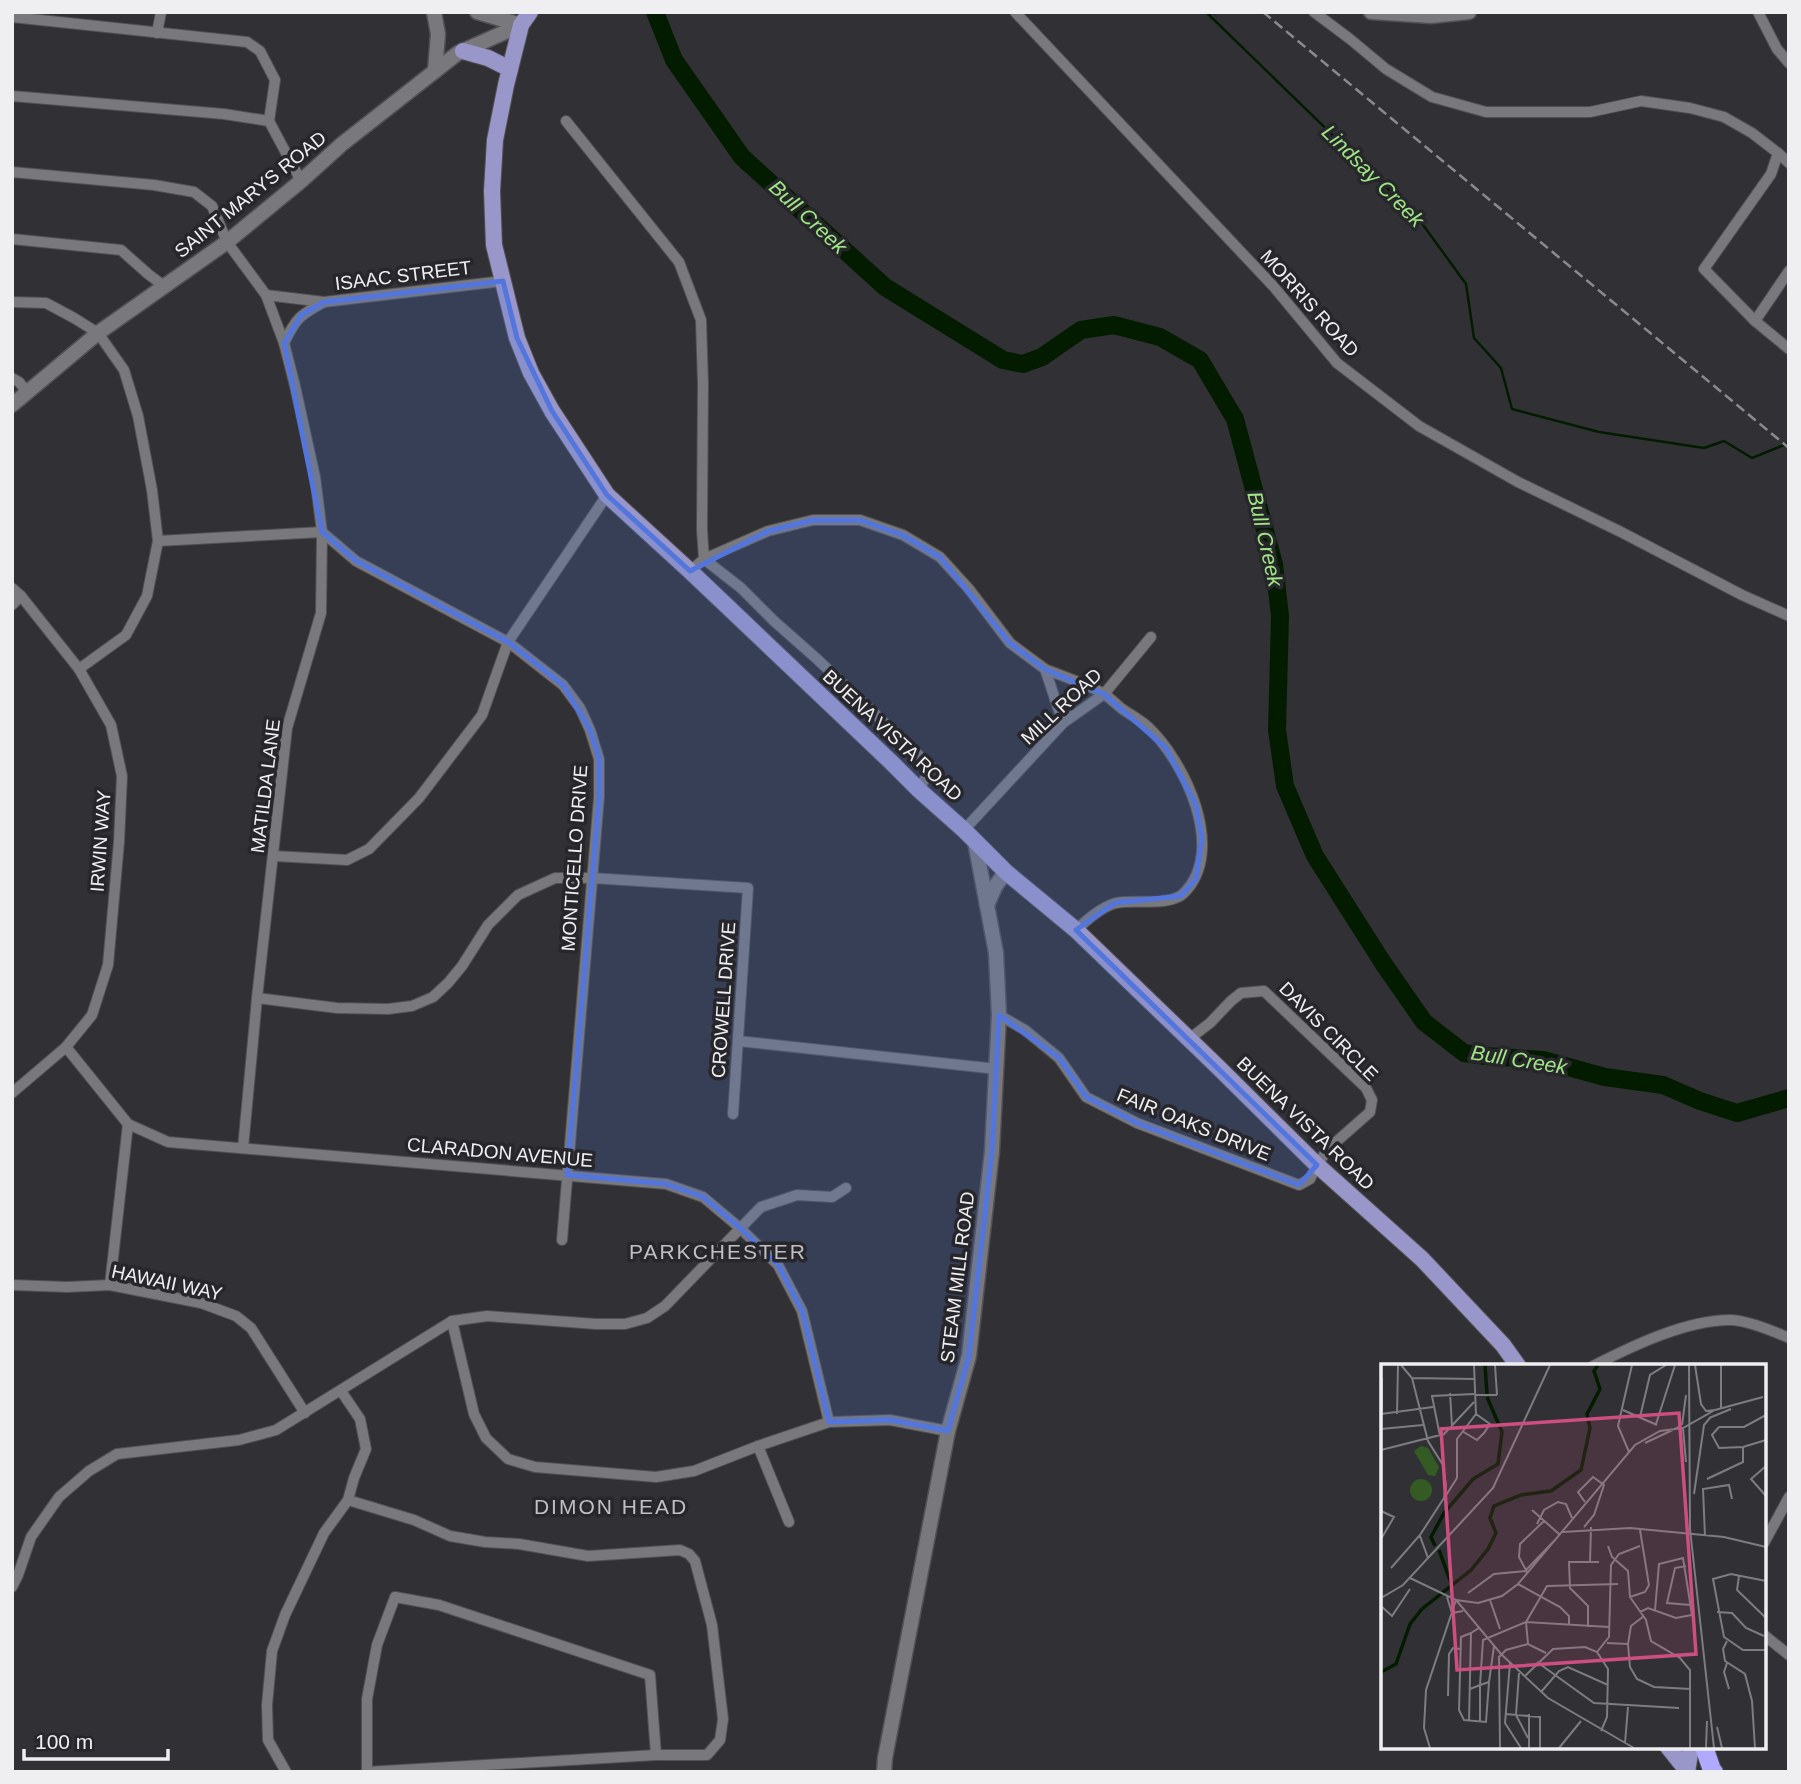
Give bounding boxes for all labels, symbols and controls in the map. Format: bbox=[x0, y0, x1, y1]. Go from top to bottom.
water label: Lindsay Creek bbox=[1318, 120, 1430, 232]
street label: SAINT MARYS ROAD bbox=[171, 127, 330, 262]
water label: Bull Creek bbox=[765, 175, 853, 259]
street label: MORRIS ROAD bbox=[1256, 246, 1363, 361]
street label: ISAAC STREET bbox=[334, 257, 473, 294]
water label: Bull Creek bbox=[1243, 489, 1288, 590]
street label: MILL ROAD bbox=[1017, 664, 1106, 749]
street label: BUENA VISTA ROAD bbox=[819, 666, 966, 805]
street label: MATILDA LANE bbox=[247, 718, 284, 854]
street label: MONTICELLO DRIVE bbox=[558, 764, 591, 952]
street label: IRWIN WAY bbox=[86, 789, 115, 893]
street label: CROWELL DRIVE bbox=[708, 921, 739, 1079]
street label: DAVIS CIRCLE bbox=[1275, 978, 1382, 1085]
water label: Bull Creek bbox=[1469, 1041, 1570, 1079]
street label: BUENA VISTA ROAD bbox=[1233, 1052, 1379, 1194]
street label: FAIR OAKS DRIVE bbox=[1114, 1084, 1274, 1165]
street label: CLARADON AVENUE bbox=[406, 1134, 594, 1171]
street label: STEAM MILL ROAD bbox=[937, 1190, 978, 1364]
district label: PARKCHESTER bbox=[629, 1240, 807, 1263]
street label: HAWAII WAY bbox=[110, 1261, 224, 1305]
inset map bbox=[1381, 1364, 1766, 1749]
district label: DIMON HEAD bbox=[534, 1495, 688, 1518]
scale bar bbox=[24, 1718, 168, 1762]
text: 100 m bbox=[35, 1730, 93, 1753]

